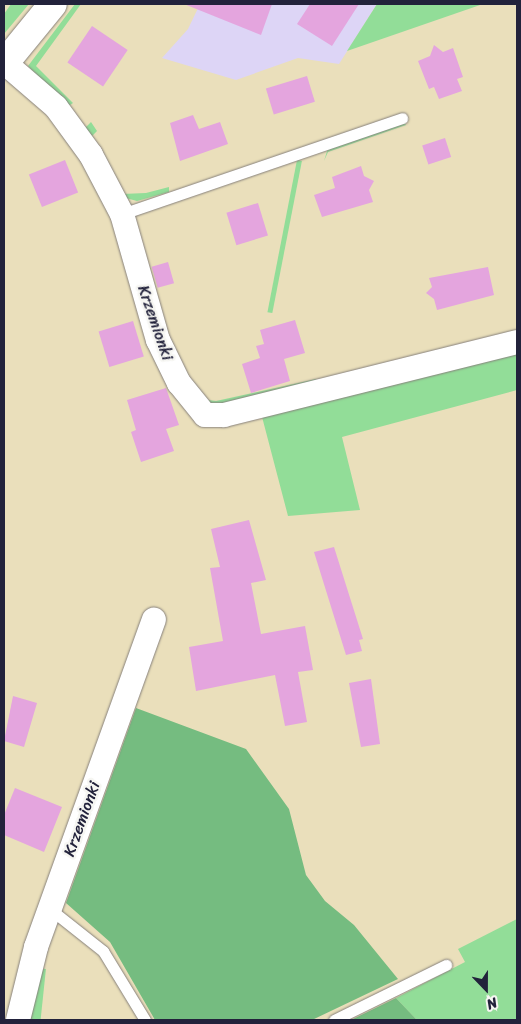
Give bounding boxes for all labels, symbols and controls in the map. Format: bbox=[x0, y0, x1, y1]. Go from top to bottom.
street label: Krzemionki bbox=[133, 283, 177, 363]
street label: Krzemionki bbox=[60, 779, 104, 859]
north arrow bbox=[461, 964, 511, 1014]
text: N bbox=[483, 990, 501, 1017]

